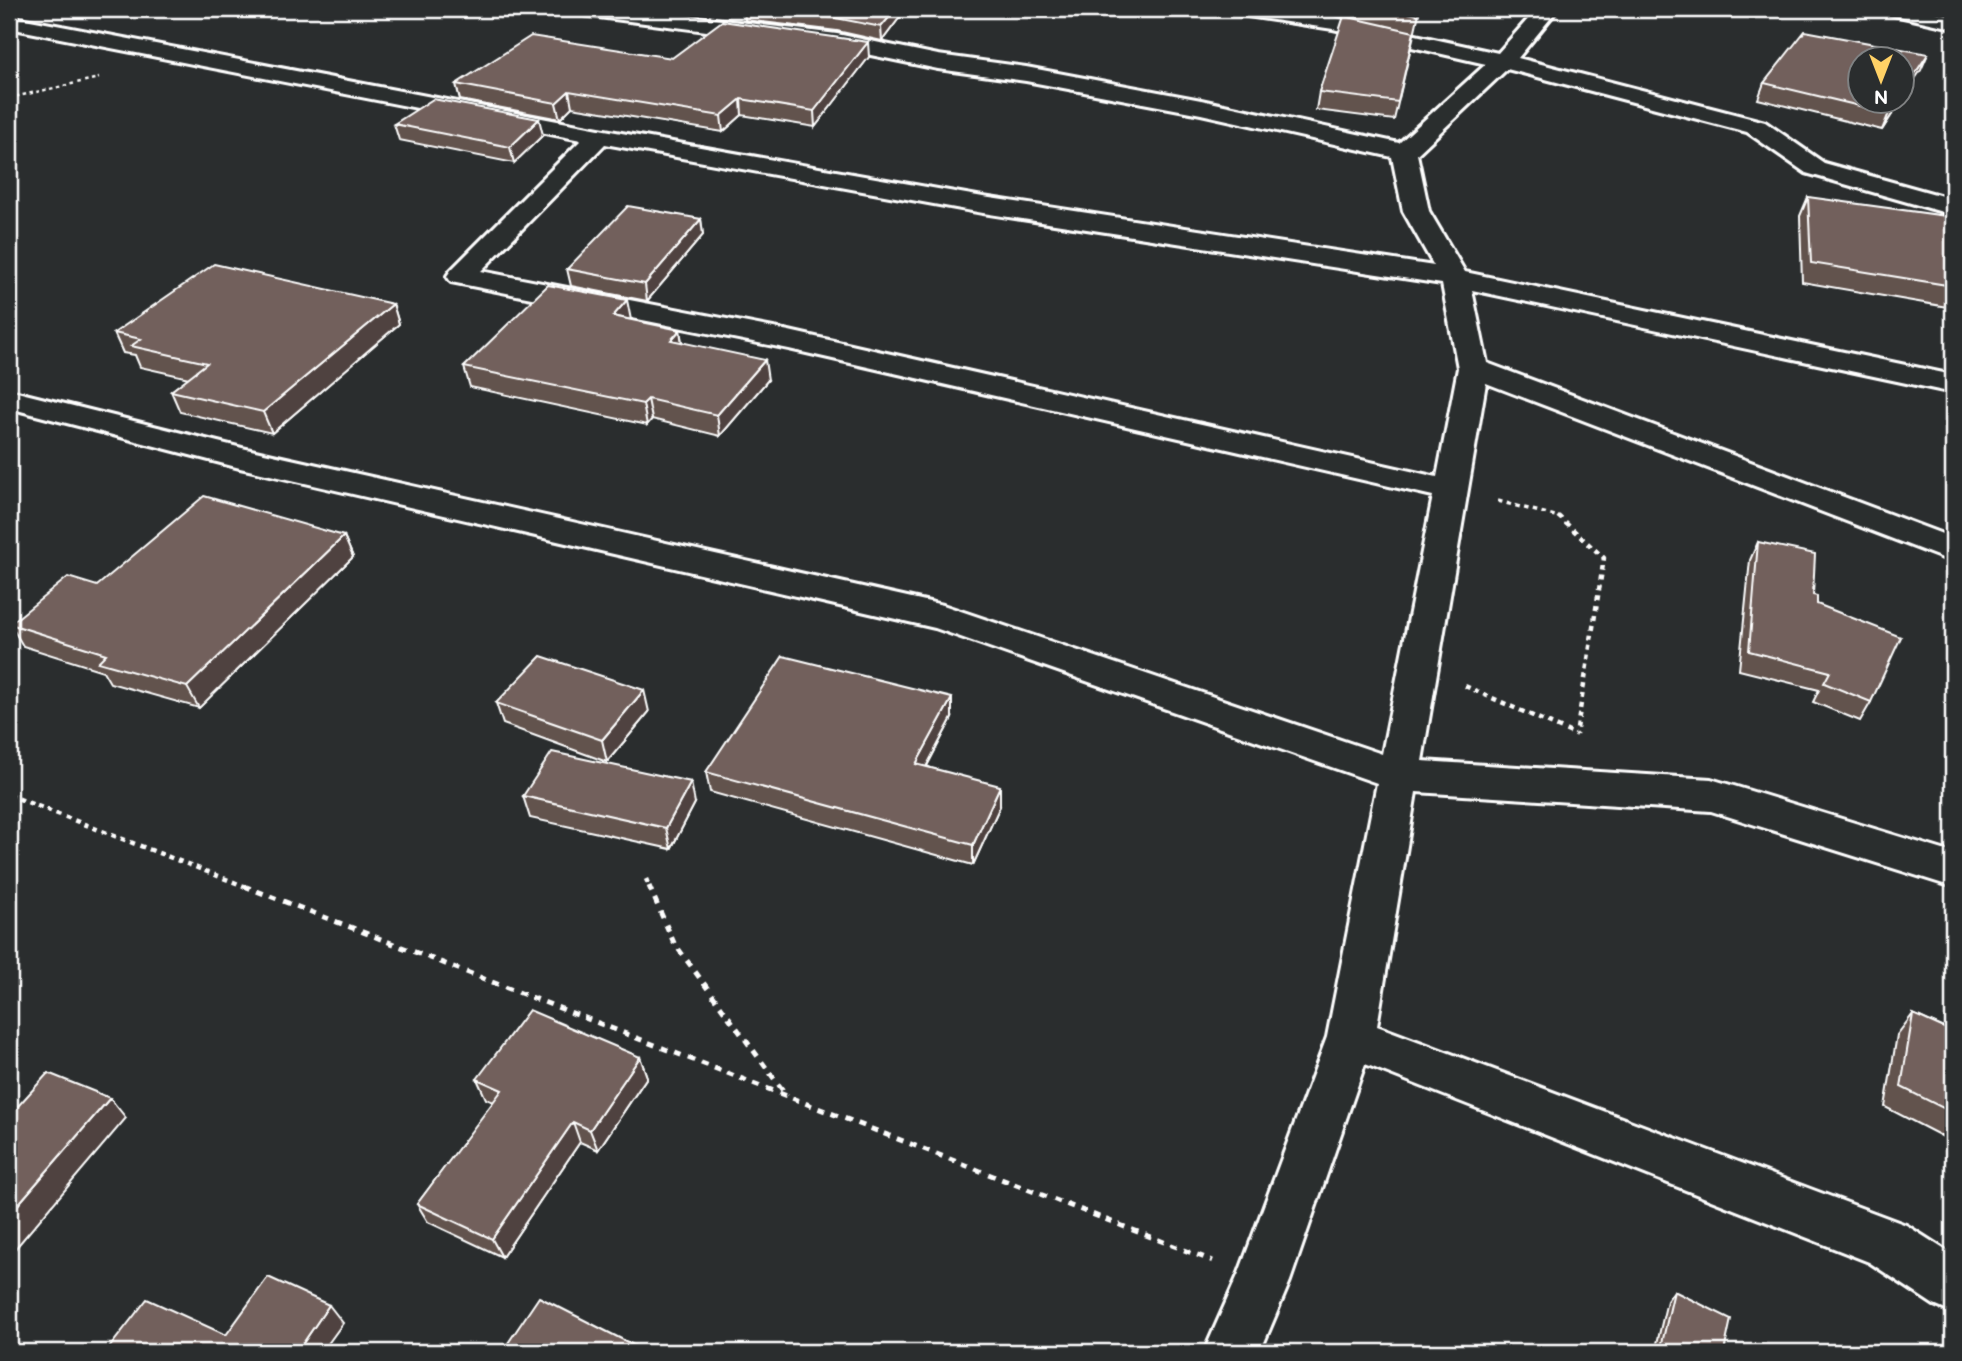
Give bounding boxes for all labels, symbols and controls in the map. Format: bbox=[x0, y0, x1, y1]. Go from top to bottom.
north arrow bbox=[1846, 46, 1916, 116]
text: N bbox=[1874, 84, 1888, 107]

